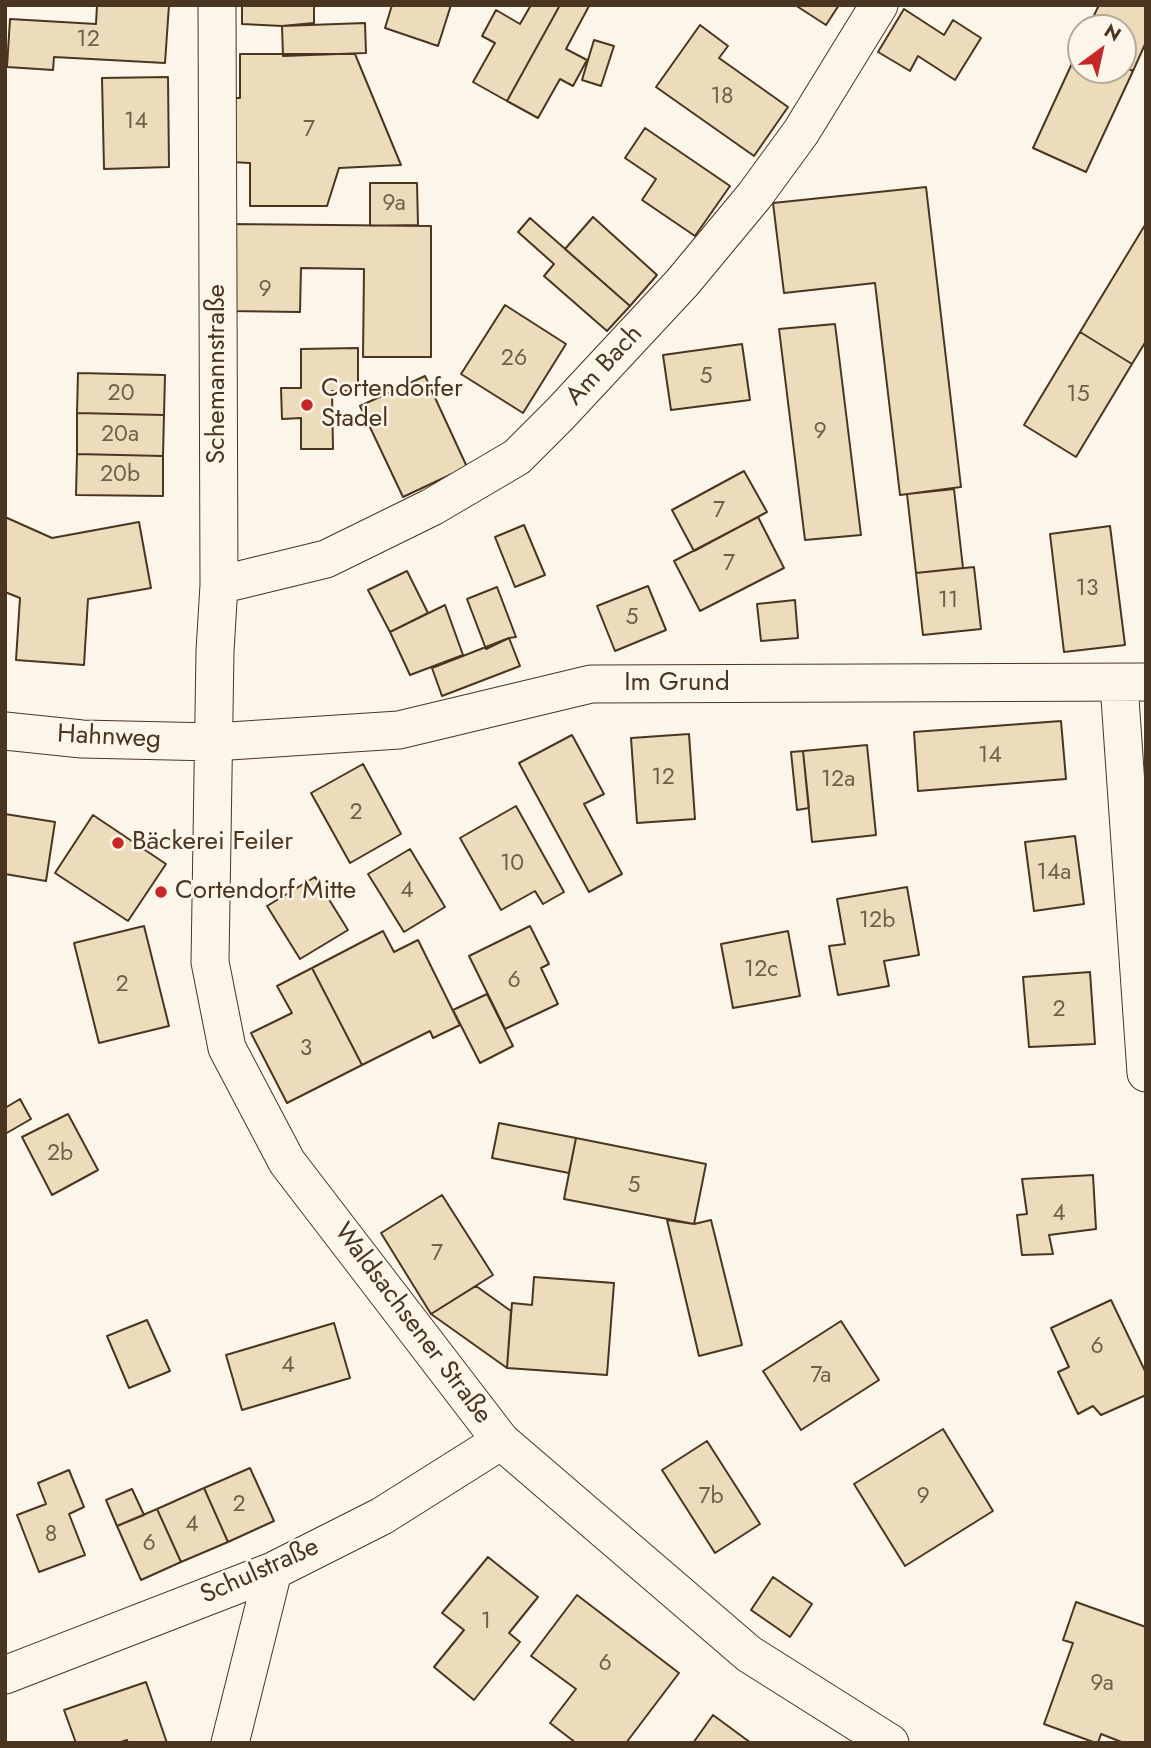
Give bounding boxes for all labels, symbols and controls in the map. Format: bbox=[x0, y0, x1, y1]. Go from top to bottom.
north arrow bbox=[1067, 14, 1137, 84]
text: N bbox=[1099, 17, 1126, 48]
house number: 12 bbox=[76, 26, 100, 54]
house number: 18 bbox=[711, 83, 733, 111]
house number: 14 bbox=[124, 108, 148, 136]
house number: 7 bbox=[303, 116, 315, 144]
house number: 9a bbox=[382, 190, 406, 218]
house number: 9 bbox=[258, 276, 272, 304]
street label: Schemannstraße bbox=[202, 284, 234, 464]
street label: Am Bach bbox=[560, 319, 650, 413]
house number: 26 bbox=[501, 345, 527, 373]
house number: 5 bbox=[700, 363, 712, 391]
place label: Cortendorfer Stadel bbox=[321, 374, 463, 436]
house number: 20 bbox=[108, 380, 134, 408]
house number: 15 bbox=[1066, 381, 1090, 409]
marker: Cortendorfer Stadel bbox=[299, 397, 315, 413]
house number: 9 bbox=[813, 418, 827, 446]
house number: 20a bbox=[101, 421, 139, 449]
house number: 20b bbox=[100, 461, 140, 489]
house number: 7 bbox=[713, 497, 725, 525]
house number: 7 bbox=[723, 550, 735, 578]
house number: 13 bbox=[1076, 575, 1098, 603]
house number: 11 bbox=[938, 587, 958, 615]
house number: 5 bbox=[626, 604, 638, 632]
street label: Im Grund bbox=[624, 668, 730, 700]
street label: Hahnweg bbox=[56, 720, 162, 756]
house number: 14 bbox=[978, 742, 1002, 770]
house number: 12 bbox=[651, 764, 675, 792]
house number: 12a bbox=[821, 766, 855, 794]
house number: 2 bbox=[349, 799, 363, 827]
place label: Bäckerei Feiler bbox=[132, 827, 293, 859]
marker: Bäckerei Feiler bbox=[110, 835, 126, 851]
house number: 10 bbox=[500, 850, 524, 878]
house number: 14a bbox=[1037, 859, 1071, 887]
place label: Cortendorf Mitte bbox=[175, 876, 356, 908]
house number: 4 bbox=[400, 877, 414, 905]
marker: Cortendorf Mitte bbox=[153, 884, 169, 900]
house number: 12b bbox=[859, 907, 895, 935]
house number: 12c bbox=[744, 956, 778, 984]
house number: 6 bbox=[507, 967, 521, 995]
house number: 2 bbox=[115, 971, 129, 999]
house number: 2 bbox=[1052, 996, 1066, 1024]
house number: 3 bbox=[300, 1035, 312, 1063]
house number: 2b bbox=[47, 1140, 73, 1168]
house number: 5 bbox=[628, 1172, 640, 1200]
house number: 4 bbox=[1052, 1200, 1066, 1228]
street label: Waldsachsener Straße bbox=[326, 1218, 498, 1430]
house number: 7 bbox=[431, 1240, 443, 1268]
house number: 6 bbox=[1090, 1333, 1104, 1361]
house number: 4 bbox=[281, 1352, 295, 1380]
house number: 7a bbox=[811, 1362, 831, 1390]
house number: 7b bbox=[698, 1483, 724, 1511]
house number: 9 bbox=[916, 1483, 930, 1511]
house number: 2 bbox=[232, 1491, 246, 1519]
house number: 4 bbox=[185, 1511, 199, 1539]
house number: 8 bbox=[45, 1521, 57, 1549]
house number: 6 bbox=[142, 1530, 156, 1558]
street label: Schulstraße bbox=[196, 1532, 324, 1612]
house number: 1 bbox=[481, 1608, 491, 1636]
house number: 6 bbox=[598, 1650, 612, 1678]
house number: 9a bbox=[1090, 1670, 1114, 1698]

